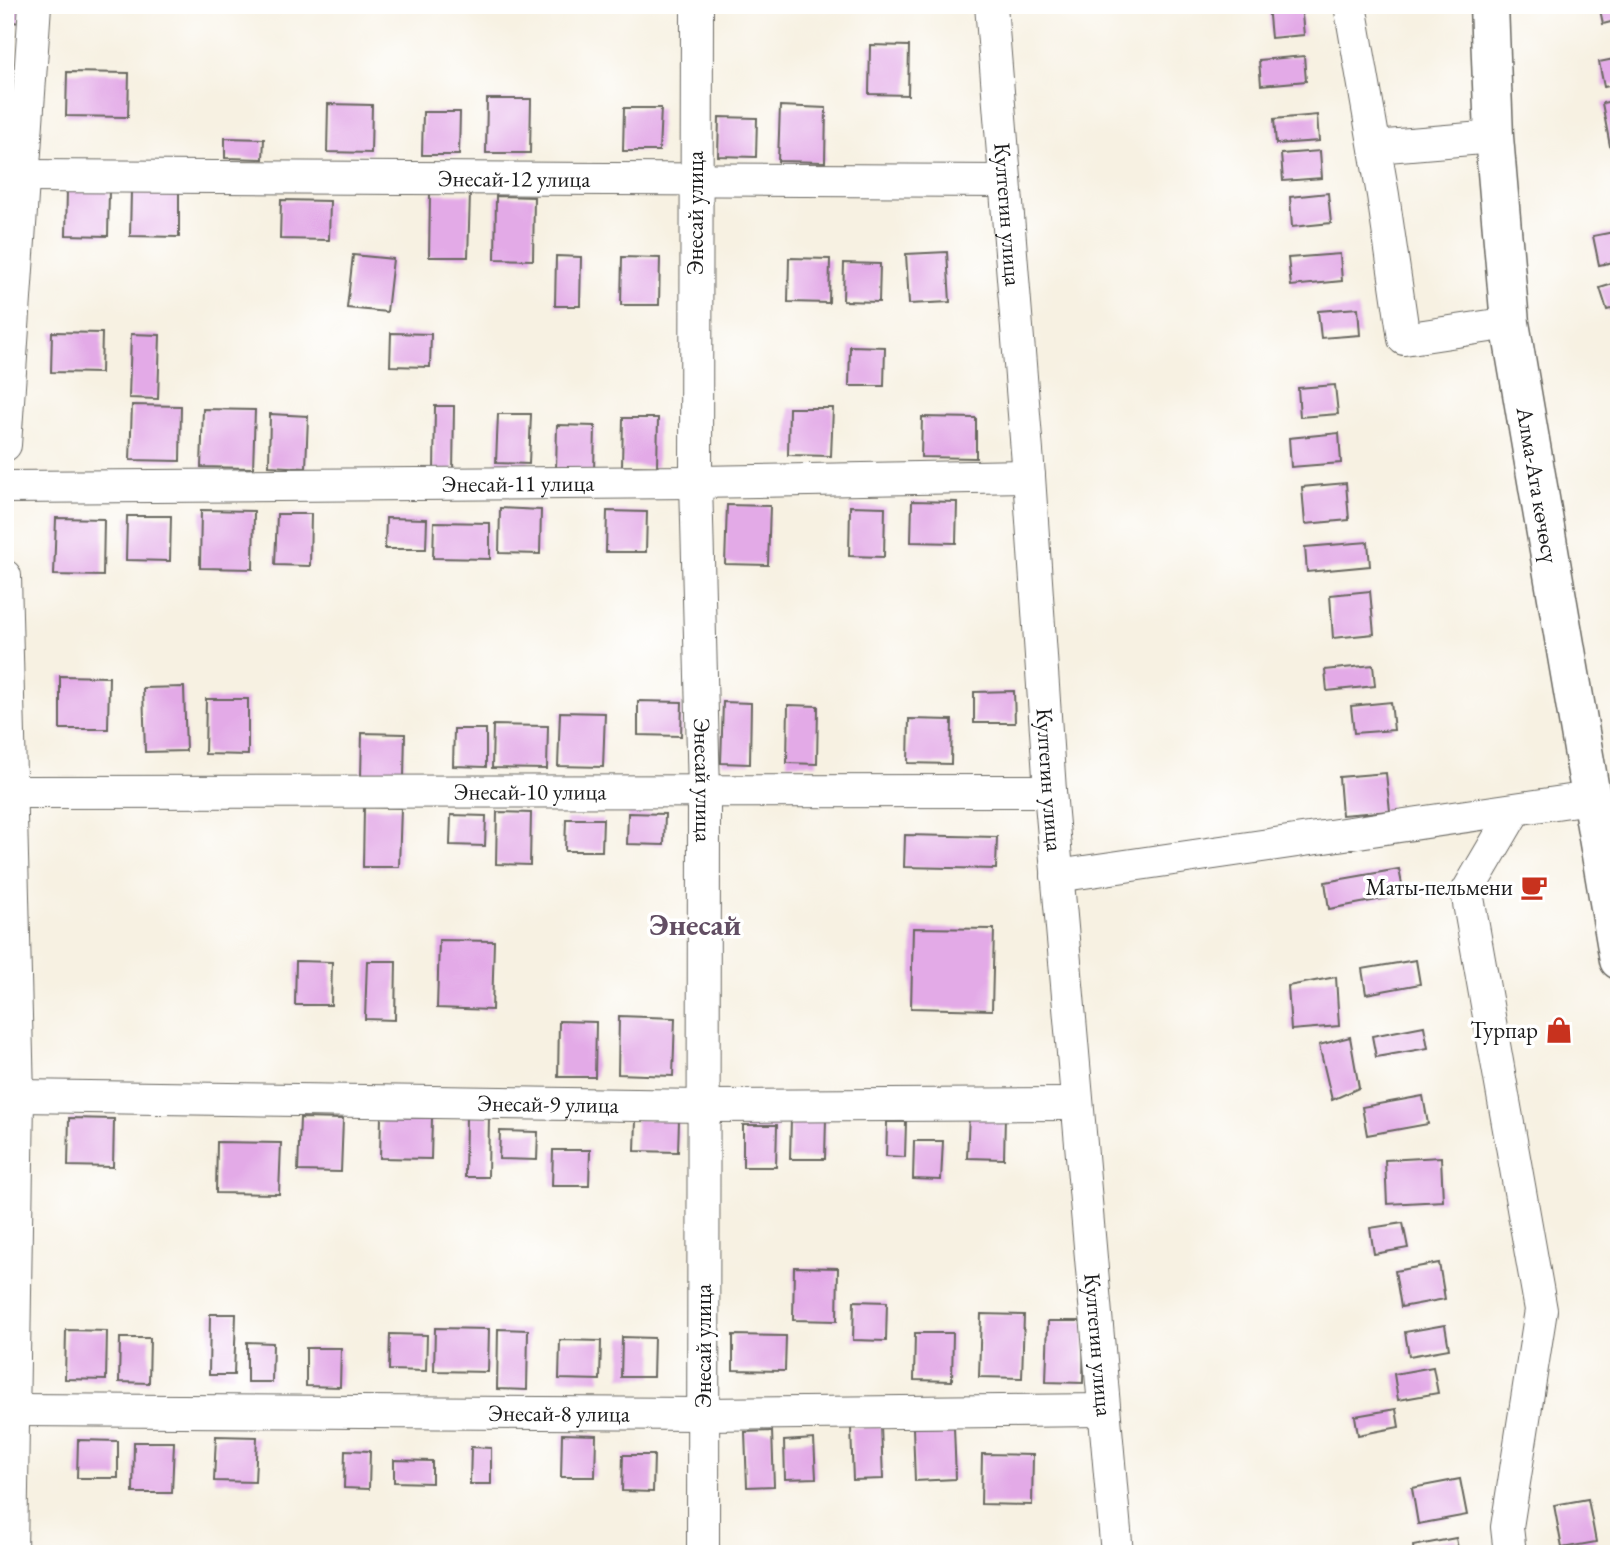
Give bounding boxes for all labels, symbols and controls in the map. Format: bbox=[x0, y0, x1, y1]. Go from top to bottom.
street label: Култегин улица bbox=[987, 141, 1029, 288]
street label: Энесай улица bbox=[680, 150, 710, 275]
street label: Энесай-12 улица bbox=[437, 163, 591, 194]
street label: Алма-Ата көчөсү bbox=[1509, 404, 1566, 566]
street label: Энесай-11 улица bbox=[441, 468, 595, 499]
street label: Култегин улица bbox=[1029, 707, 1070, 854]
street label: Энесай улица bbox=[687, 717, 719, 843]
street label: Энесай-10 улица bbox=[454, 776, 607, 807]
place label: Маты-пельмени bbox=[1365, 872, 1513, 902]
cafe icon: Маты-пельмени bbox=[1519, 872, 1549, 902]
district label: Энесай bbox=[649, 905, 741, 944]
place label: Турпар bbox=[1470, 1015, 1538, 1045]
shop icon: Турпар bbox=[1544, 1015, 1574, 1045]
street label: Энесай-9 улица bbox=[477, 1088, 620, 1120]
street label: Култегин улица bbox=[1077, 1272, 1120, 1418]
street label: Энесай улица bbox=[688, 1283, 718, 1408]
street label: Энесай-8 улица bbox=[488, 1398, 631, 1429]

